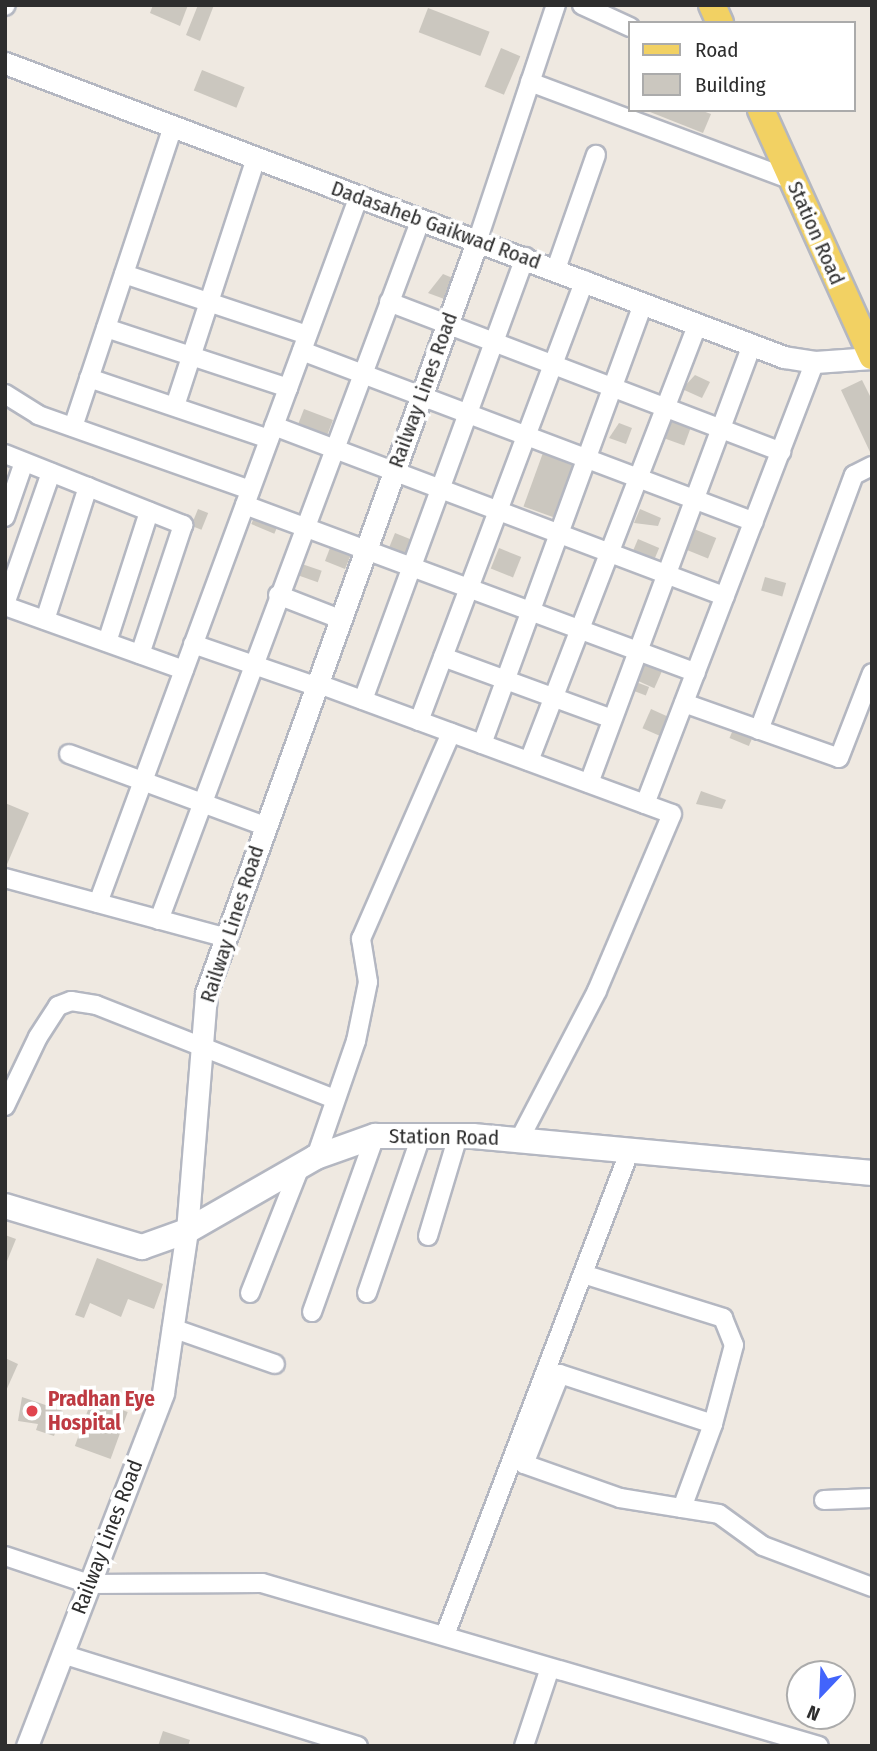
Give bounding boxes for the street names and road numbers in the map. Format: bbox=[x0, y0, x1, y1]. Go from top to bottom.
street label: Dadasaheb Gaikwad Road bbox=[328, 175, 544, 275]
street label: Station Road bbox=[782, 178, 850, 288]
street label: Railway Lines Road bbox=[383, 309, 463, 471]
street label: Railway Lines Road bbox=[195, 842, 269, 1006]
street label: Station Road bbox=[389, 1123, 499, 1151]
street label: Railway Lines Road bbox=[66, 1456, 148, 1618]

